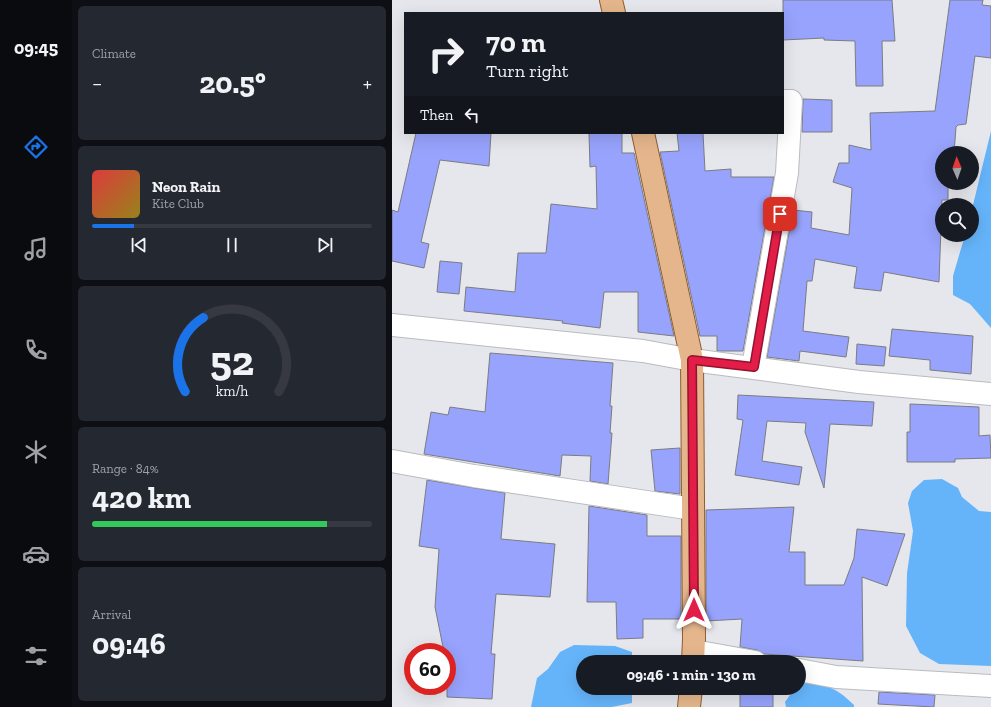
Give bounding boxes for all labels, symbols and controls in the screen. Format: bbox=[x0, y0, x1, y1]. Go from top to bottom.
text: 70 m bbox=[486, 26, 546, 59]
icon: right bbox=[420, 28, 472, 80]
text: 09:45 bbox=[14, 37, 58, 59]
text: Climate bbox=[92, 46, 136, 61]
text: Turn right bbox=[486, 60, 568, 82]
text: 20.5° bbox=[199, 65, 266, 101]
text: − bbox=[92, 70, 102, 97]
text: + bbox=[363, 70, 372, 97]
icon: left bbox=[461, 104, 483, 126]
text: Then bbox=[420, 106, 453, 124]
icon: directions bbox=[22, 133, 50, 161]
north arrow bbox=[935, 146, 979, 190]
map controls bbox=[935, 146, 979, 242]
text: Neon Rain bbox=[152, 178, 220, 196]
text: Kite Club bbox=[152, 196, 204, 211]
pin bbox=[763, 197, 797, 231]
button: search bbox=[935, 198, 979, 242]
icon: arrive bbox=[769, 203, 791, 225]
icon: previous bbox=[128, 234, 150, 256]
icon: pause bbox=[221, 234, 243, 256]
icon: next bbox=[314, 234, 336, 256]
icon: music bbox=[22, 235, 50, 263]
text: 52 bbox=[210, 335, 254, 385]
icon: phone bbox=[22, 336, 50, 364]
text: km/h bbox=[216, 382, 248, 399]
icon: climate bbox=[22, 438, 50, 466]
text: Range · 84% bbox=[92, 461, 159, 476]
text: 420 km bbox=[92, 480, 191, 516]
icon: car bbox=[22, 540, 50, 568]
position arrow bbox=[673, 589, 715, 631]
text: Arrival bbox=[92, 607, 131, 622]
text: 09:46 bbox=[92, 626, 166, 662]
icon: filters bbox=[22, 642, 50, 670]
speed limit sign: 60 bbox=[404, 643, 456, 695]
text: 09:46 · 1 min · 130 m bbox=[626, 666, 756, 684]

